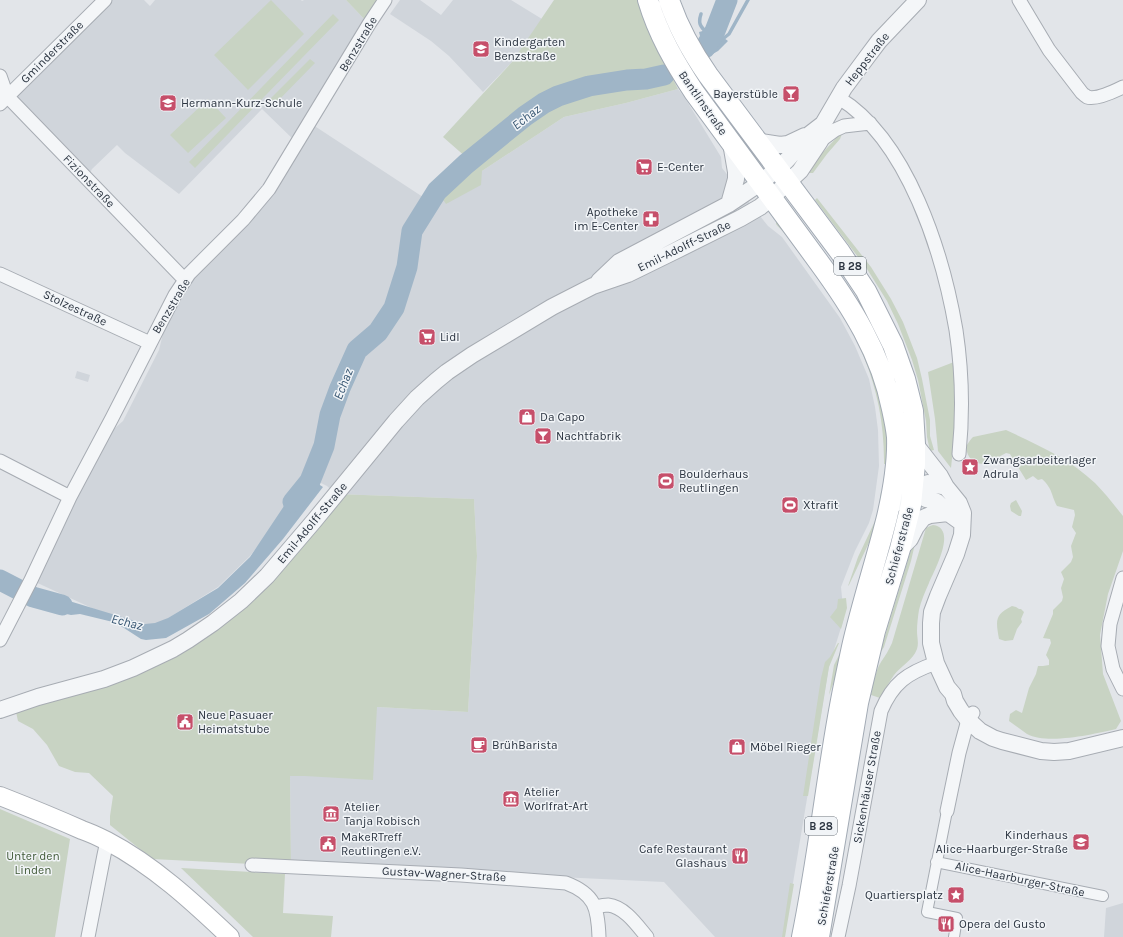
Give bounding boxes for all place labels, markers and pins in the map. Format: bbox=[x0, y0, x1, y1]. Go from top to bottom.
place label: Kindergarten Benzstraße bbox=[494, 35, 565, 63]
school or university icon: Kindergarten Benzstraße bbox=[471, 39, 491, 59]
bar icon: Bayerstüble bbox=[781, 84, 801, 104]
place label: Bayerstüble bbox=[713, 87, 778, 101]
school or university icon: Hermann-Kurz-Schule bbox=[158, 93, 178, 113]
place label: Hermann-Kurz-Schule bbox=[181, 96, 302, 110]
supermarket icon: E-Center bbox=[634, 157, 654, 177]
place label: E-Center bbox=[657, 160, 704, 174]
place label: Apotheke im E-Center bbox=[574, 205, 639, 233]
pharmacy icon: Apotheke im E-Center bbox=[641, 209, 661, 229]
supermarket icon: Lidl bbox=[417, 327, 437, 347]
place label: Lidl bbox=[440, 330, 460, 344]
shop icon: Da Capo bbox=[517, 407, 537, 427]
place label: Da Capo bbox=[540, 410, 585, 424]
bar icon: Nachtfabrik bbox=[533, 426, 553, 446]
place label: Nachtfabrik bbox=[556, 429, 622, 443]
place label: Zwangsarbeiterlager Adrula bbox=[983, 453, 1096, 481]
place icon: Zwangsarbeiterlager Adrula bbox=[960, 457, 980, 477]
place label: Boulderhaus Reutlingen bbox=[679, 467, 749, 495]
sports icon: Boulderhaus Reutlingen bbox=[656, 471, 676, 491]
sports icon: Xtrafit bbox=[780, 495, 800, 515]
place label: Xtrafit bbox=[803, 498, 839, 512]
place label: Neue Pasuaer Heimatstube bbox=[198, 708, 273, 736]
public building icon: Neue Pasuaer Heimatstube bbox=[175, 712, 195, 732]
cafe icon: BrühBarista bbox=[469, 735, 489, 755]
shop icon: Möbel Rieger bbox=[727, 737, 747, 757]
place label: BrühBarista bbox=[492, 738, 558, 752]
place label: Möbel Rieger bbox=[750, 740, 821, 754]
place label: Atelier Worlfrat-Art bbox=[524, 785, 589, 813]
museum icon: Atelier Worlfrat-Art bbox=[501, 789, 521, 809]
place label: Atelier Tanja Robisch bbox=[344, 800, 420, 828]
museum icon: Atelier Tanja Robisch bbox=[321, 804, 341, 824]
place label: Kinderhaus Alice-Haarburger-Straße bbox=[936, 828, 1068, 856]
place label: MakeRTreff Reutlingen e.V. bbox=[341, 830, 421, 858]
school or university icon: Kinderhaus Alice-Haarburger-Straße bbox=[1071, 832, 1091, 852]
public building icon: MakeRTreff Reutlingen e.V. bbox=[318, 834, 338, 854]
place label: Cafe Restaurant Glashaus bbox=[639, 842, 727, 870]
restaurant icon: Cafe Restaurant Glashaus bbox=[730, 846, 750, 866]
place icon: Quartiersplatz bbox=[946, 885, 966, 905]
place label: Quartiersplatz bbox=[865, 888, 943, 902]
restaurant icon: Opera del Gusto bbox=[936, 914, 956, 934]
place label: Opera del Gusto bbox=[959, 917, 1046, 931]

